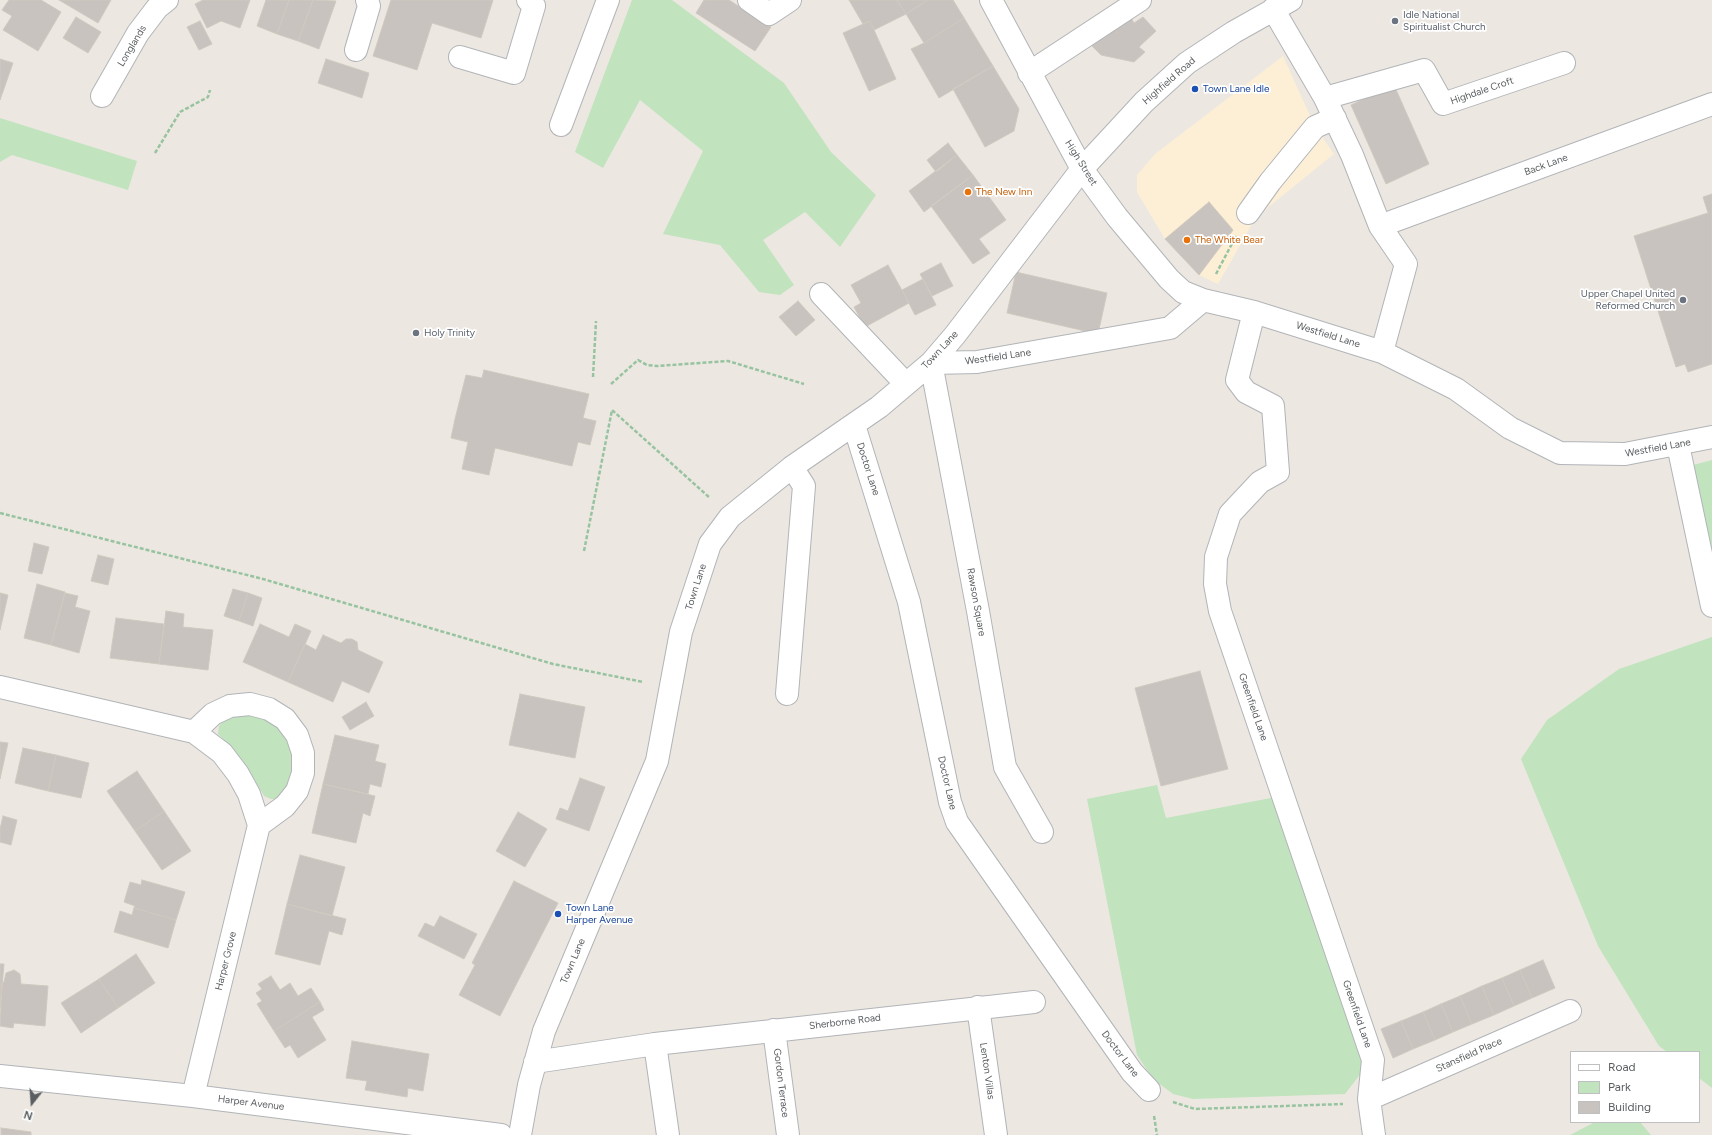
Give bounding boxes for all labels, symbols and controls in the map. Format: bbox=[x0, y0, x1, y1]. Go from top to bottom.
place label: Idle National Spiritualist Church bbox=[1403, 9, 1486, 32]
marker: Idle National Spiritualist Church bbox=[1390, 16, 1400, 26]
street label: Longlands bbox=[115, 23, 149, 69]
street label: Highfield Road bbox=[1140, 55, 1198, 107]
street label: Highdale Croft bbox=[1449, 75, 1515, 107]
place label: Town Lane Idle bbox=[1203, 83, 1269, 95]
marker: Town Lane Idle bbox=[1190, 84, 1200, 94]
street label: High Street bbox=[1062, 138, 1100, 188]
street label: Back Lane bbox=[1523, 152, 1569, 178]
place label: The New Inn bbox=[976, 186, 1032, 198]
marker: The New Inn bbox=[963, 187, 973, 197]
place label: The White Bear bbox=[1195, 234, 1263, 246]
marker: The White Bear bbox=[1182, 235, 1192, 245]
place label: Upper Chapel United Reformed Church bbox=[1581, 288, 1675, 312]
marker: Upper Chapel United Reformed Church bbox=[1678, 295, 1688, 305]
street label: Westfield Lane bbox=[1294, 320, 1362, 350]
place label: Holy Trinity bbox=[424, 327, 475, 339]
marker: Holy Trinity bbox=[411, 328, 421, 338]
street label: Town Lane bbox=[919, 328, 961, 372]
street label: Westfield Lane bbox=[964, 346, 1032, 368]
street label: Westfield Lane bbox=[1624, 436, 1692, 460]
street label: Doctor Lane bbox=[854, 441, 882, 497]
street label: Town Lane bbox=[683, 562, 709, 612]
street label: Rawson Square bbox=[964, 567, 988, 637]
street label: Greenfield Lane bbox=[1236, 672, 1270, 742]
street label: Doctor Lane bbox=[935, 755, 959, 811]
place label: Town Lane Harper Avenue bbox=[566, 902, 633, 926]
marker: Town Lane Harper Avenue bbox=[553, 909, 563, 919]
street label: Harper Grove bbox=[213, 930, 239, 992]
street label: Town Lane bbox=[558, 937, 588, 985]
street label: Greenfield Lane bbox=[1340, 979, 1374, 1049]
street label: Sherborne Road bbox=[808, 1012, 882, 1032]
street label: Doctor Lane bbox=[1099, 1028, 1141, 1080]
street label: Stansfield Place bbox=[1434, 1035, 1504, 1075]
street label: Lenton Villas bbox=[977, 1042, 997, 1100]
street label: Gordon Terrace bbox=[771, 1048, 791, 1118]
legend bbox=[1570, 1051, 1700, 1123]
text: Road bbox=[1608, 1060, 1636, 1074]
text: Park bbox=[1608, 1080, 1631, 1094]
north arrow bbox=[12, 1083, 52, 1123]
street label: Harper Avenue bbox=[217, 1093, 285, 1113]
text: Building bbox=[1608, 1100, 1651, 1114]
text: N bbox=[22, 1107, 34, 1122]

